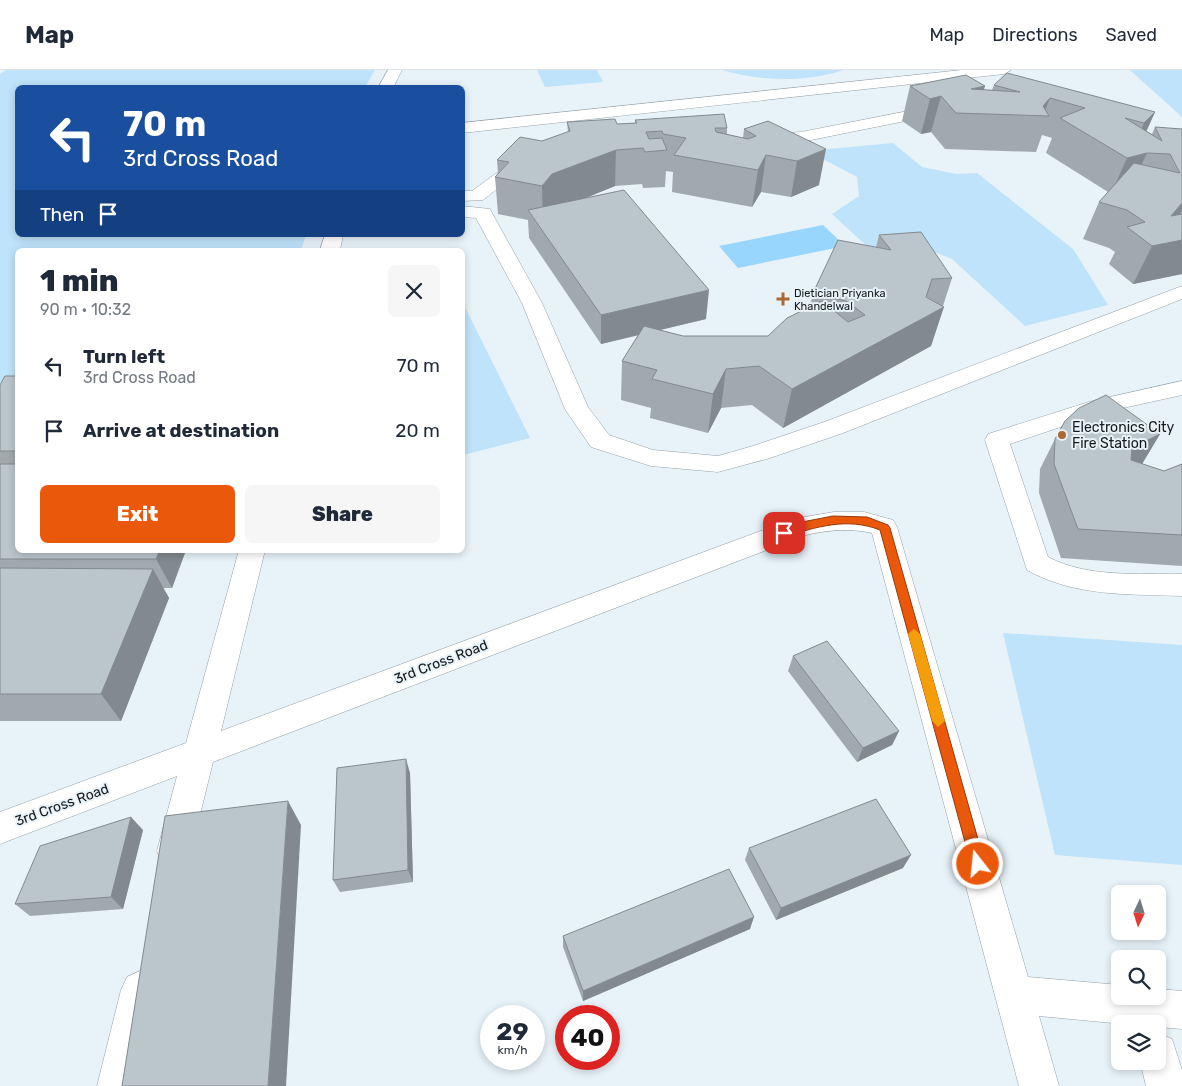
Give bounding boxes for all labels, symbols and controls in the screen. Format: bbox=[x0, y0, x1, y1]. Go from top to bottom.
text: Map bbox=[25, 21, 74, 49]
text: Map bbox=[929, 24, 964, 46]
text: Directions bbox=[992, 24, 1078, 46]
text: Saved bbox=[1106, 24, 1157, 46]
text: 70 m bbox=[123, 103, 206, 145]
icon: left bbox=[40, 105, 105, 170]
text: 3rd Cross Road bbox=[123, 145, 278, 172]
icon: arrive bbox=[94, 200, 122, 228]
text: Then bbox=[40, 203, 84, 226]
text: 1 min bbox=[40, 263, 118, 299]
button: close bbox=[388, 265, 440, 317]
place label: Dietician Priyanka Khandelwal bbox=[794, 287, 886, 313]
marker: Dietician Priyanka Khandelwal bbox=[776, 292, 790, 306]
text: 90 m · 10:32 bbox=[40, 300, 131, 319]
text: Turn left bbox=[83, 345, 165, 368]
icon: left bbox=[40, 352, 68, 380]
text: 70 m bbox=[397, 354, 440, 377]
text: 3rd Cross Road bbox=[83, 368, 196, 387]
icon: arrive bbox=[40, 417, 68, 445]
text: Arrive at destination bbox=[83, 419, 279, 442]
text: 20 m bbox=[395, 419, 440, 442]
place label: Electronics City Fire Station bbox=[1072, 419, 1175, 452]
marker: Electronics City Fire Station bbox=[1056, 429, 1068, 441]
button: Exit bbox=[40, 485, 235, 543]
button: Share bbox=[245, 485, 440, 543]
pin bbox=[763, 512, 805, 554]
icon: arrive bbox=[770, 519, 798, 547]
street label: 3rd Cross Road bbox=[392, 636, 490, 688]
street label: 3rd Cross Road bbox=[13, 780, 111, 830]
position arrow bbox=[951, 837, 1003, 889]
north arrow bbox=[1111, 885, 1166, 940]
map controls bbox=[1111, 885, 1166, 1070]
button: search bbox=[1111, 950, 1166, 1005]
speed limit sign: 40 bbox=[555, 1005, 620, 1070]
button: layers bbox=[1111, 1015, 1166, 1070]
text: 29 bbox=[496, 1017, 529, 1046]
text: km/h bbox=[498, 1043, 527, 1057]

